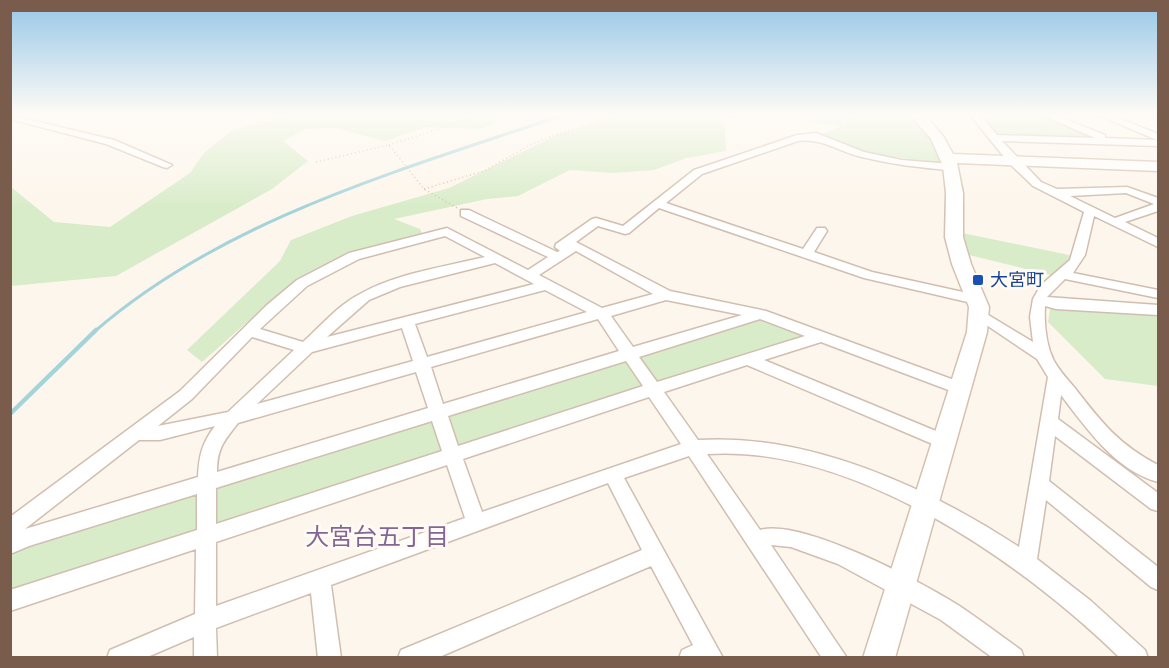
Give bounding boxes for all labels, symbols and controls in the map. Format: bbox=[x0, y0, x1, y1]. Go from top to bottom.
place label: 大宮町 bbox=[990, 269, 1044, 291]
marker: 大宮町 bbox=[971, 273, 985, 287]
district label: 大宮台五丁目 bbox=[305, 523, 449, 551]

